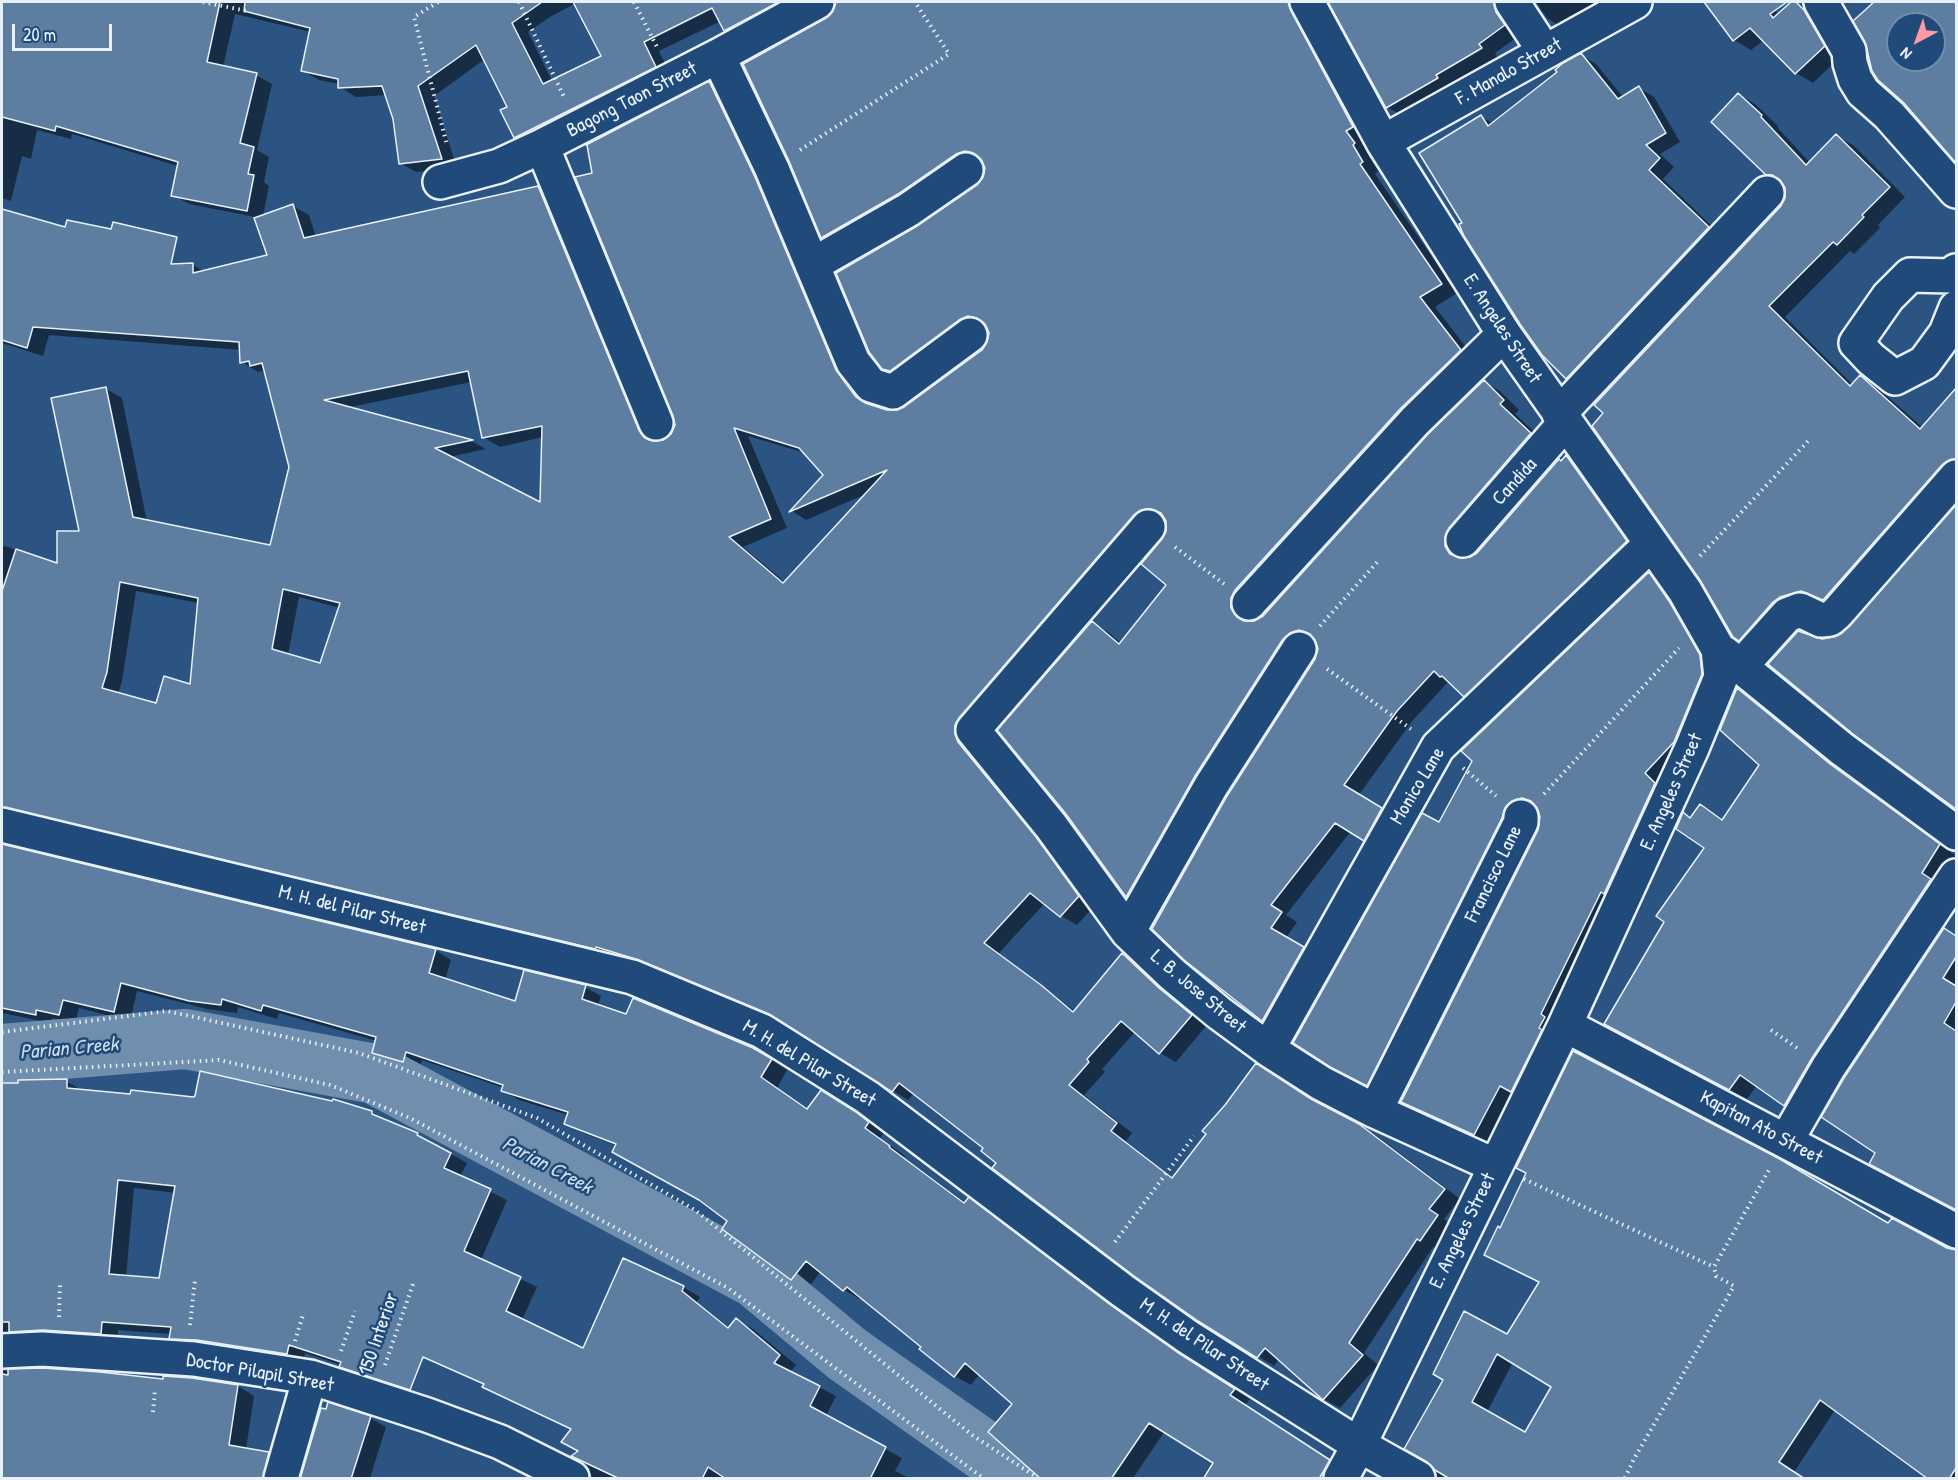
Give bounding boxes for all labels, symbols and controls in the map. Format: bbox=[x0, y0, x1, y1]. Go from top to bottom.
scale bar bbox=[15, 12, 116, 50]
north arrow bbox=[1886, 12, 1946, 72]
text: 20 m bbox=[23, 22, 56, 47]
street label: F. Manalo Street bbox=[1452, 33, 1566, 111]
text: N bbox=[1895, 43, 1916, 65]
street label: Bagong Taon Street bbox=[563, 57, 701, 143]
street label: E. Angeles Street bbox=[1458, 270, 1546, 388]
street label: Candida bbox=[1487, 453, 1543, 511]
street label: E. Angeles Street bbox=[1636, 730, 1708, 854]
street label: Monico Lane bbox=[1386, 743, 1450, 829]
street label: Francisco Lane bbox=[1460, 822, 1528, 926]
street label: M. H. del Pilar Street bbox=[276, 880, 428, 940]
street label: L. B. Jose Street bbox=[1145, 945, 1251, 1039]
street label: M. H. del Pilar Street bbox=[738, 1015, 880, 1113]
water label: Parian Creek bbox=[19, 1032, 119, 1066]
street label: Kapitan Ato Street bbox=[1696, 1086, 1826, 1170]
water label: Parian Creek bbox=[498, 1132, 596, 1200]
street label: E. Angeles Street bbox=[1425, 1169, 1501, 1293]
street label: 150 Interior bbox=[354, 1290, 404, 1378]
street label: M. H. del Pilar Street bbox=[1135, 1293, 1273, 1397]
street label: Doctor Pilapil Street bbox=[184, 1348, 336, 1398]

